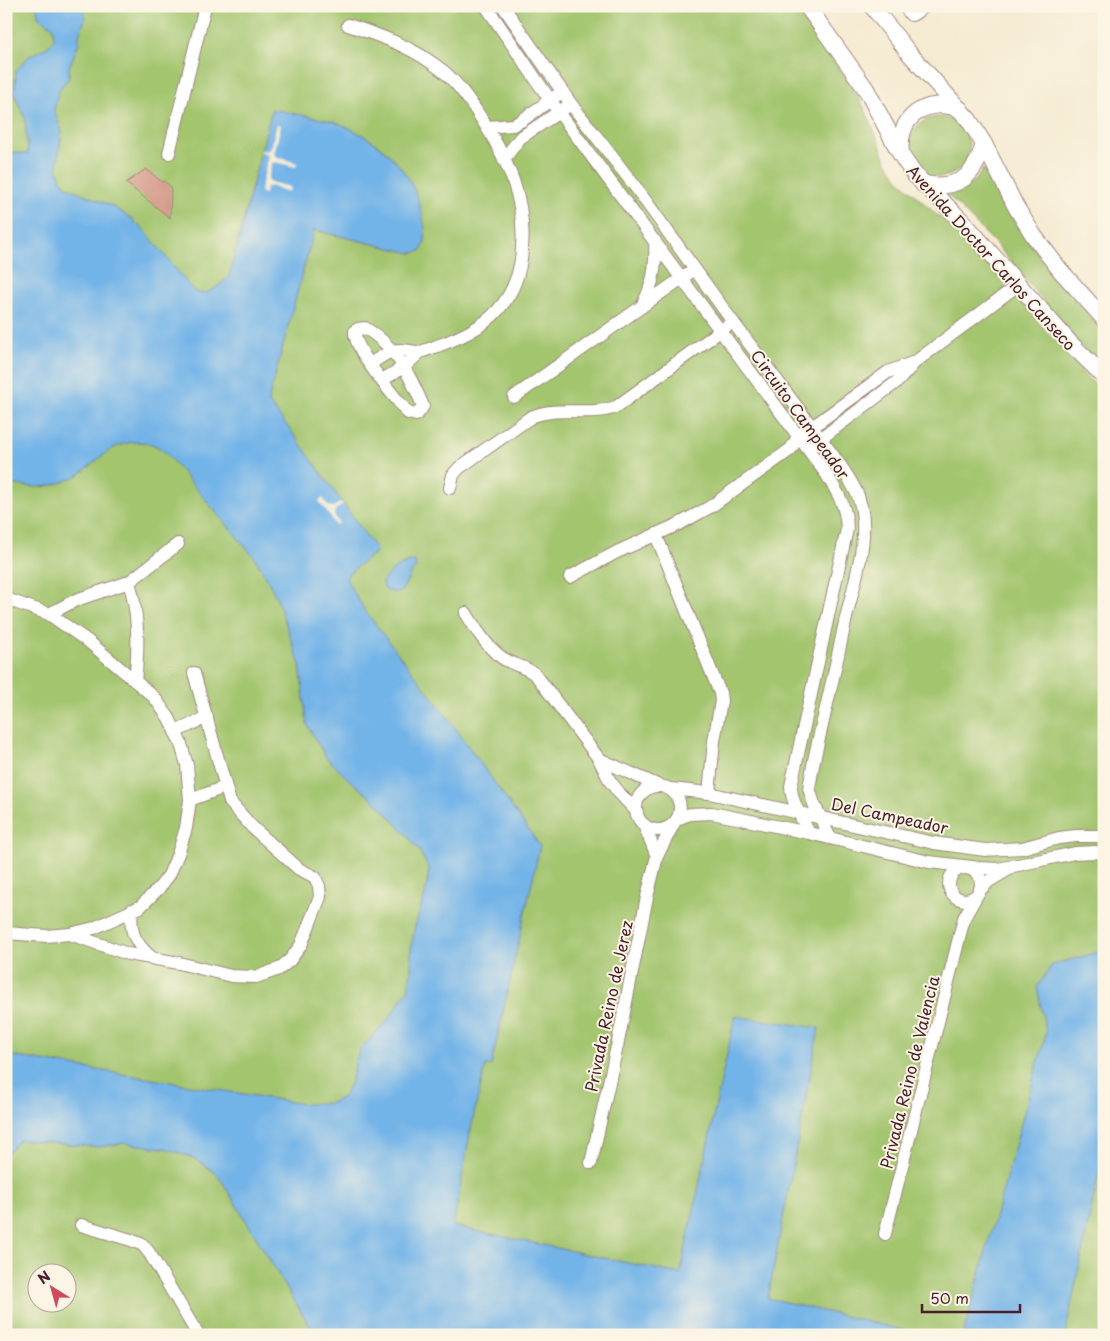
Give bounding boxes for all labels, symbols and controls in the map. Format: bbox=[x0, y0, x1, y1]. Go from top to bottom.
street label: Avenida Doctor Carlos Canseco bbox=[902, 159, 1082, 355]
street label: Circuito Campeador bbox=[746, 344, 857, 484]
street label: Del Campeador bbox=[829, 791, 951, 839]
street label: Privada Reino de Jerez bbox=[578, 918, 638, 1094]
street label: Privada Reino de Valencia bbox=[873, 973, 945, 1171]
north arrow bbox=[28, 1264, 78, 1314]
text: N bbox=[33, 1265, 55, 1289]
scale bar bbox=[922, 1281, 1020, 1313]
text: 50 m bbox=[930, 1286, 969, 1309]

